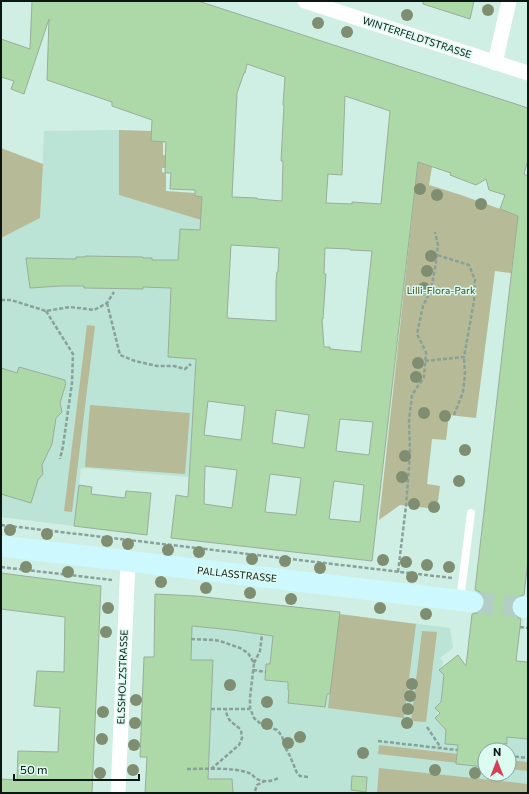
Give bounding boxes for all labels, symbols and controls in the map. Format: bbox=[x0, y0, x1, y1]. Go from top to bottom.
street label: WINTERFELDTSTRASSE bbox=[361, 14, 473, 60]
park label: Lilli-Flora-Park bbox=[407, 284, 476, 296]
street label: PALLASSTRASSE bbox=[196, 564, 278, 584]
street label: ELSSHOLZSTRASSE bbox=[114, 629, 130, 725]
north arrow bbox=[477, 742, 517, 782]
text: N bbox=[493, 745, 501, 758]
scale bar bbox=[14, 756, 139, 782]
text: 50 m bbox=[20, 762, 48, 776]

